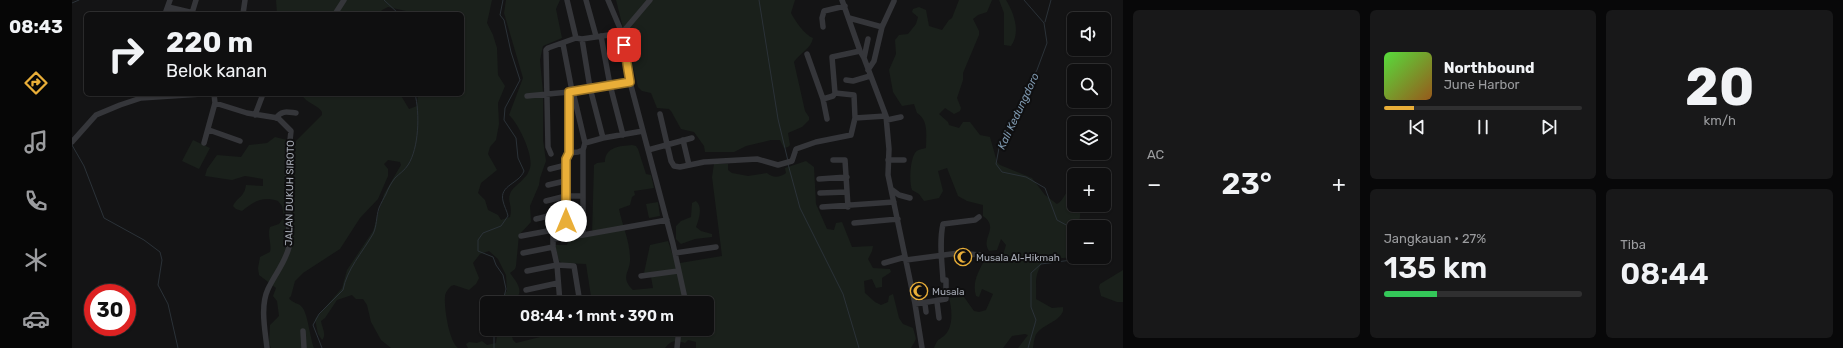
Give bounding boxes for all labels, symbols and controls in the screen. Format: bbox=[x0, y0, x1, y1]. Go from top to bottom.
map controls bbox=[1067, 12, 1111, 264]
button: sound bbox=[1067, 12, 1111, 56]
text: 08:43 bbox=[9, 16, 63, 38]
text: 220 m bbox=[166, 26, 253, 59]
icon: right bbox=[100, 28, 152, 80]
pin bbox=[607, 28, 641, 62]
icon: arrive bbox=[613, 34, 635, 56]
text: 20 bbox=[1685, 56, 1754, 118]
text: Northbound bbox=[1444, 59, 1535, 77]
text: Belok kanan bbox=[166, 60, 267, 82]
button: search bbox=[1067, 64, 1111, 108]
icon: directions bbox=[22, 69, 50, 97]
water label: Kali Kedungdoro bbox=[995, 71, 1042, 152]
text: June Harbor bbox=[1444, 77, 1520, 92]
text: km/h bbox=[1703, 113, 1736, 128]
button: layers bbox=[1067, 116, 1111, 160]
icon: previous bbox=[1406, 116, 1428, 138]
icon: pause bbox=[1472, 116, 1494, 138]
icon: next bbox=[1538, 116, 1560, 138]
icon: music bbox=[22, 128, 50, 156]
street label: JALAN DUKUH SIROTO bbox=[283, 140, 297, 246]
text: AC bbox=[1147, 147, 1164, 162]
text: 23° bbox=[1221, 166, 1272, 202]
button: + bbox=[1067, 168, 1111, 212]
text: − bbox=[1147, 171, 1161, 198]
text: + bbox=[1332, 171, 1346, 198]
icon: phone bbox=[22, 187, 50, 215]
position arrow bbox=[545, 200, 587, 242]
button: − bbox=[1067, 220, 1111, 264]
text: Jangkauan · 27% bbox=[1384, 231, 1486, 246]
text: Tiba bbox=[1620, 237, 1646, 252]
icon: climate bbox=[22, 246, 50, 274]
mosque icon: Musala Al-Hikmah bbox=[953, 247, 973, 267]
text: 135 km bbox=[1384, 250, 1487, 286]
place label: Musala Al-Hikmah bbox=[976, 252, 1060, 264]
text: 08:44 bbox=[1620, 256, 1709, 292]
mosque icon: Musala bbox=[909, 281, 929, 301]
speed limit sign: 30 bbox=[84, 284, 136, 336]
place label: Musala bbox=[932, 286, 965, 298]
icon: car bbox=[22, 305, 50, 333]
text: 08:44 · 1 mnt · 390 m bbox=[520, 307, 674, 325]

